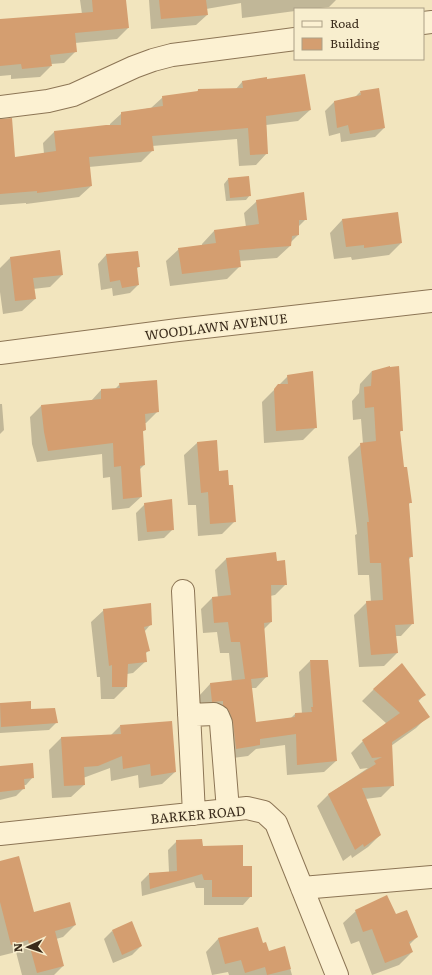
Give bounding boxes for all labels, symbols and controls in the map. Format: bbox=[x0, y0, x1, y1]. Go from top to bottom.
legend bbox=[294, 8, 424, 60]
text: Road bbox=[330, 14, 360, 32]
text: Building bbox=[330, 34, 380, 52]
street label: WOODLAWN AVENUE bbox=[144, 308, 288, 344]
street label: BARKER ROAD bbox=[150, 800, 246, 828]
north arrow bbox=[8, 927, 48, 967]
text: N bbox=[9, 943, 25, 953]

